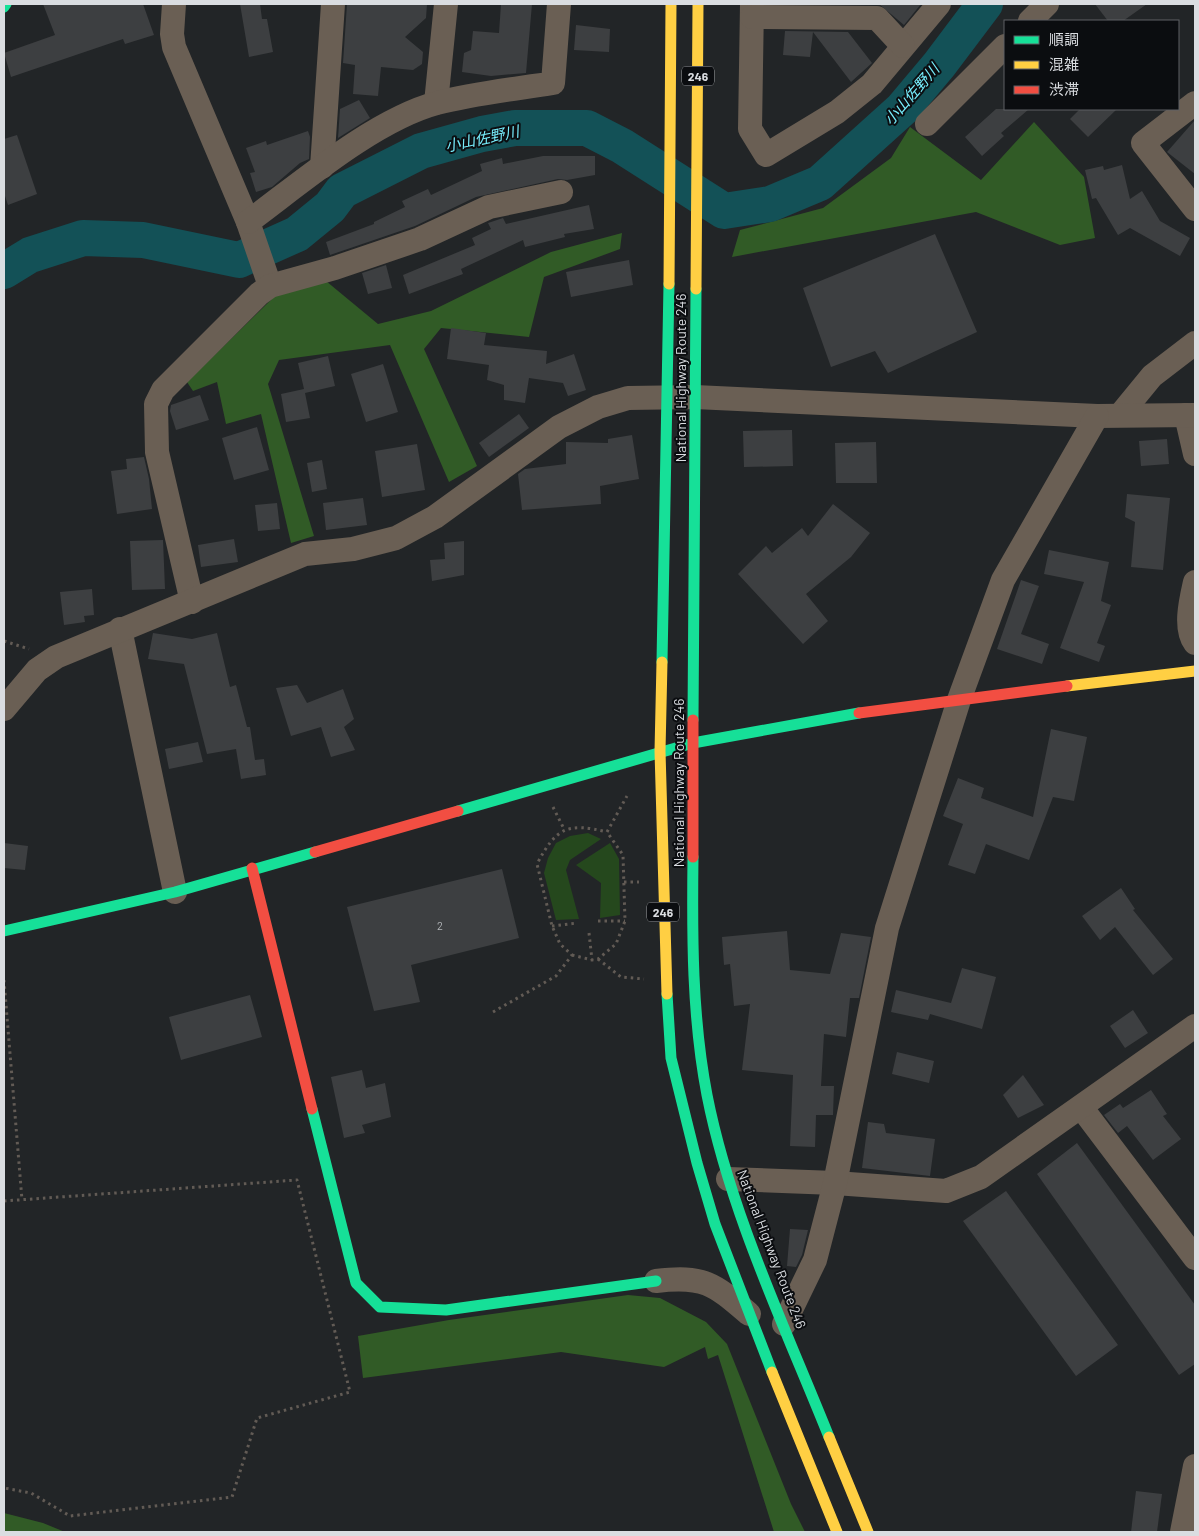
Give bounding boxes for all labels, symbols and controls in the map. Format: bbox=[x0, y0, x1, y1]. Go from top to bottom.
legend bbox=[1004, 20, 1179, 110]
text: 順調 bbox=[1049, 30, 1079, 48]
text: 混雑 bbox=[1049, 55, 1079, 73]
water label: 小山佐野川 bbox=[880, 58, 944, 128]
road number: 246 bbox=[682, 66, 714, 85]
text: 渋滞 bbox=[1049, 80, 1079, 98]
water label: 小山佐野川 bbox=[443, 121, 523, 155]
street label: National Highway Route 246 bbox=[672, 294, 689, 462]
street label: National Highway Route 246 bbox=[670, 699, 687, 867]
road number: 246 bbox=[647, 902, 679, 922]
house number: 2 bbox=[437, 919, 443, 932]
street label: National Highway Route 246 bbox=[734, 1167, 810, 1331]

